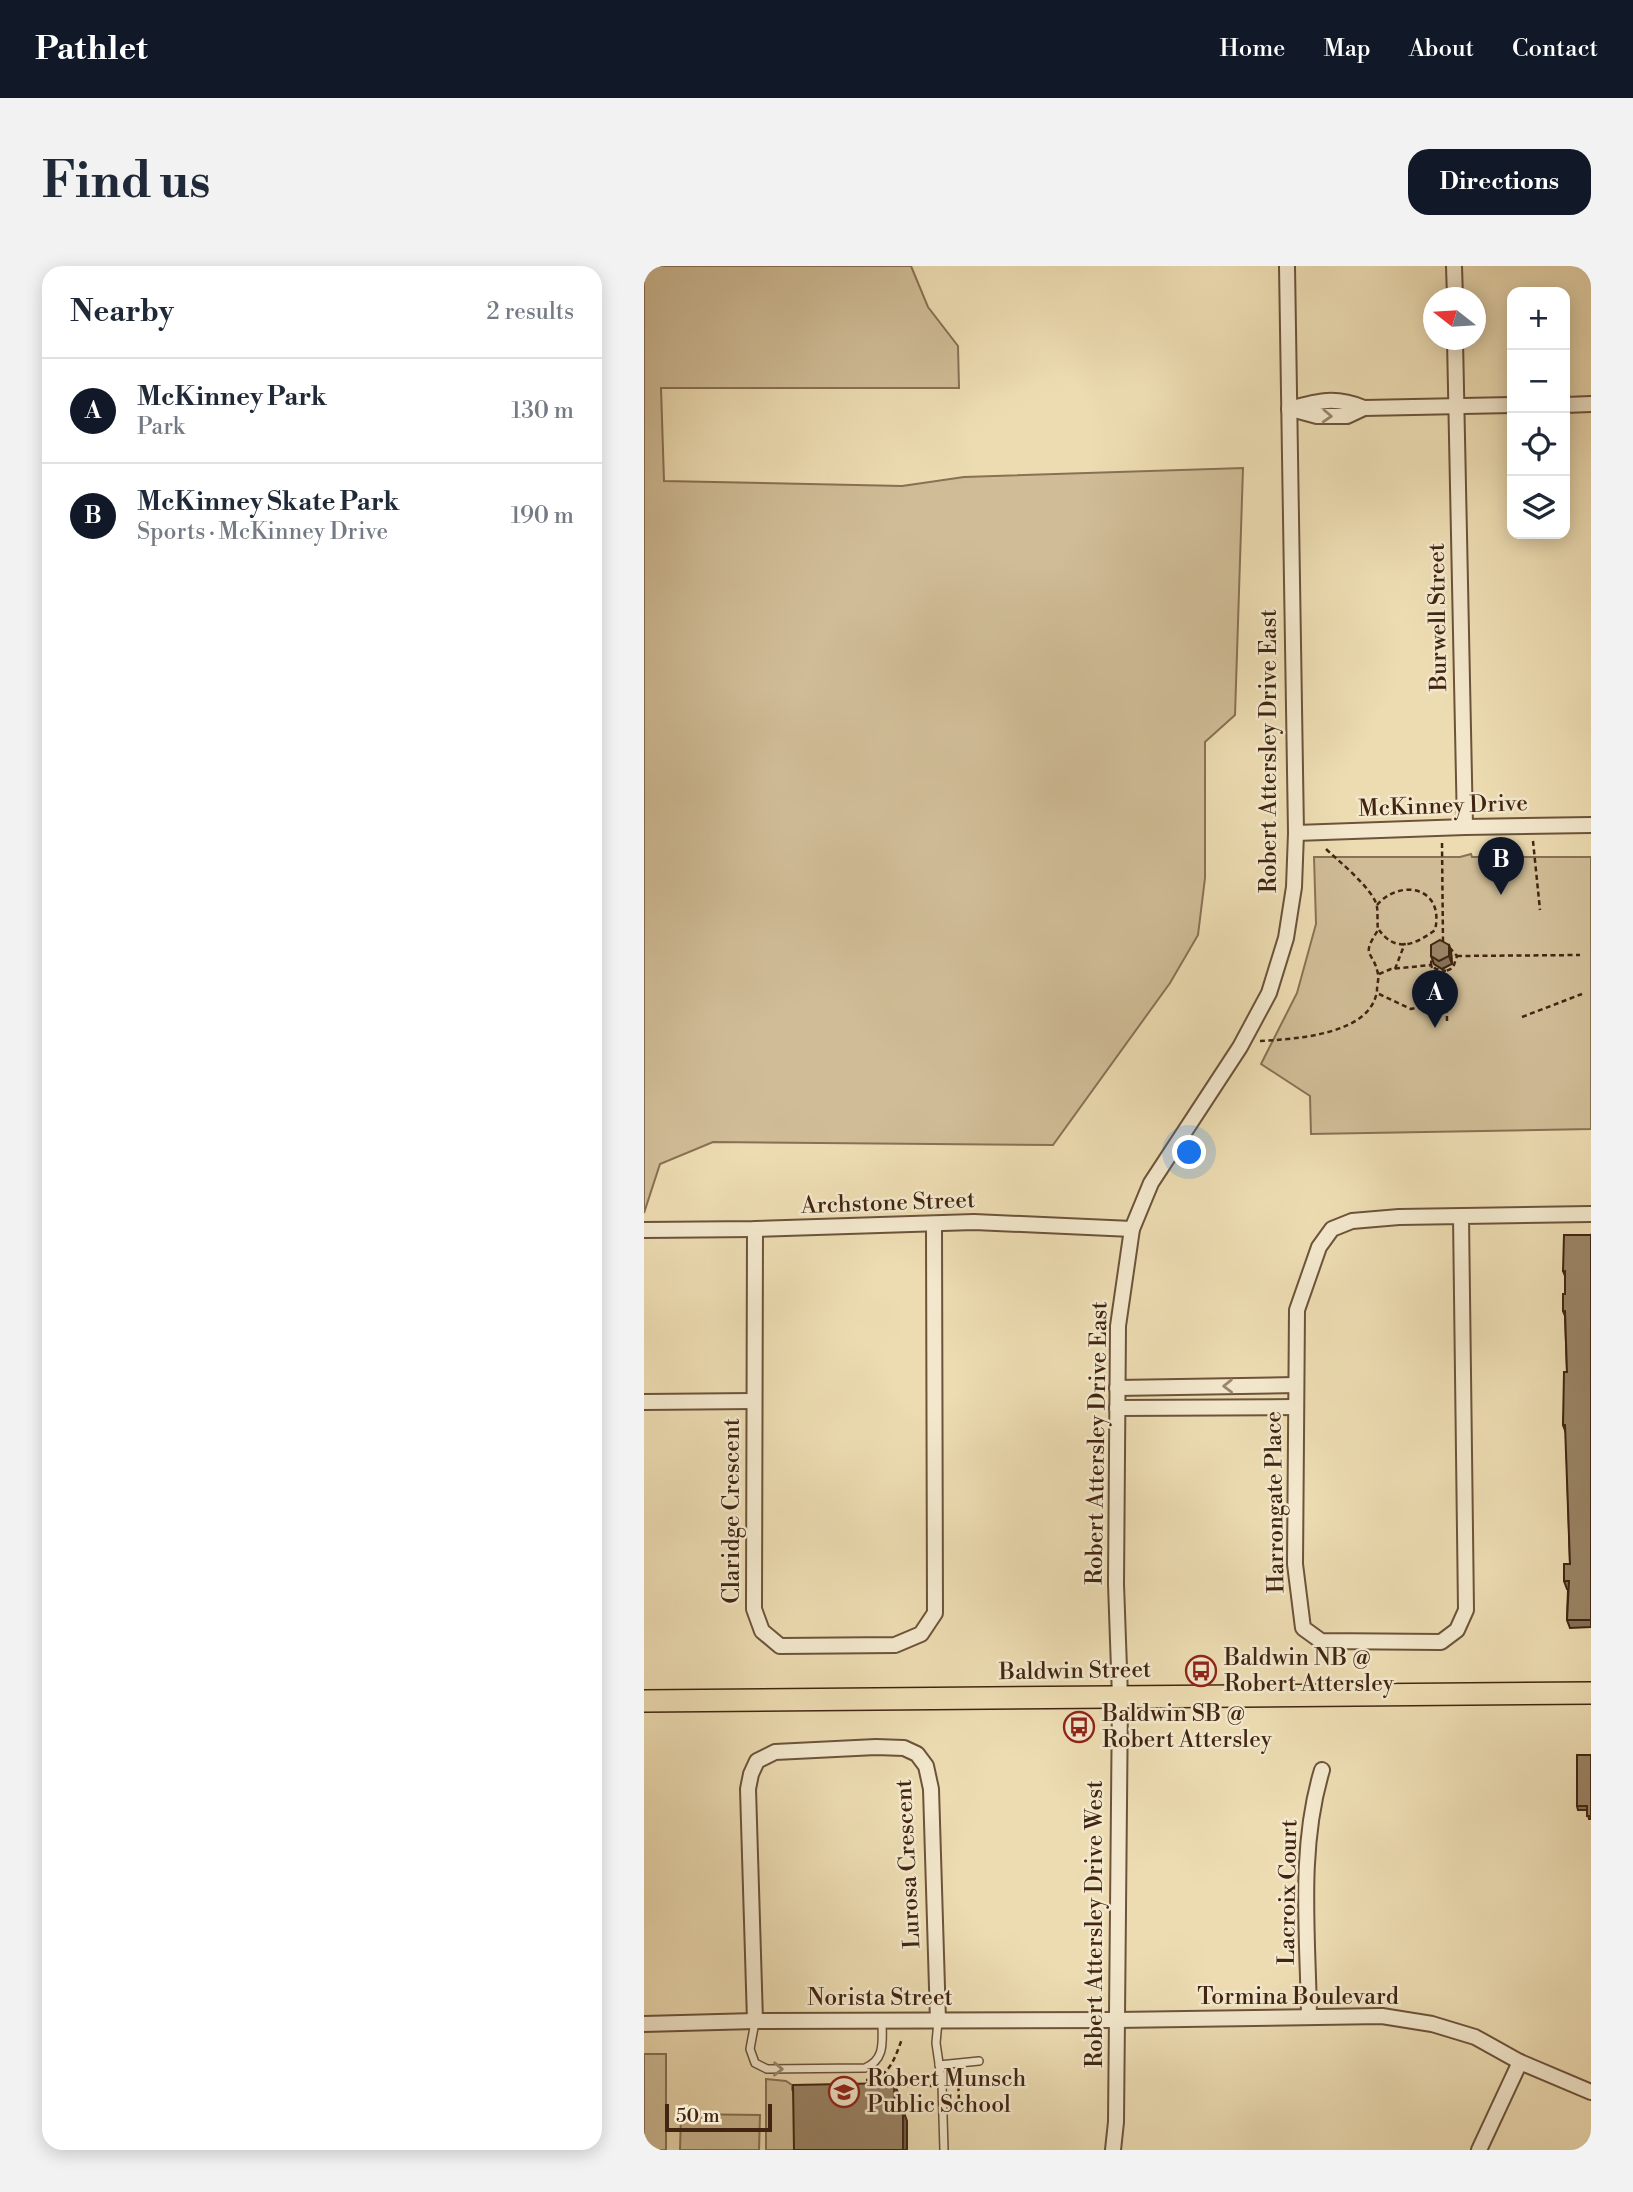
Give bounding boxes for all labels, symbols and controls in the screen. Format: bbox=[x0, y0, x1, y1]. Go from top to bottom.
text: Pathlet bbox=[35, 29, 148, 70]
text: Home bbox=[1220, 34, 1285, 64]
text: Map bbox=[1323, 34, 1371, 64]
text: About bbox=[1409, 34, 1474, 64]
text: Contact bbox=[1512, 34, 1598, 64]
button: Directions bbox=[1408, 149, 1591, 215]
text: Find us bbox=[42, 152, 211, 213]
north arrow bbox=[1423, 287, 1486, 350]
map controls bbox=[1507, 287, 1570, 539]
button: + bbox=[1507, 287, 1570, 350]
text: Nearby bbox=[70, 293, 174, 331]
text: 2 results bbox=[487, 298, 574, 326]
button: − bbox=[1507, 350, 1570, 413]
text: McKinney Park bbox=[137, 381, 327, 413]
text: A bbox=[85, 397, 101, 425]
text: 130 m bbox=[511, 397, 574, 425]
one-way arrow bbox=[1322, 408, 1333, 423]
text: Park bbox=[137, 413, 185, 441]
button: locate bbox=[1507, 413, 1570, 476]
button: layers bbox=[1507, 476, 1570, 539]
text: McKinney Skate Park bbox=[137, 486, 399, 518]
text: B bbox=[84, 502, 102, 530]
text: 190 m bbox=[511, 502, 574, 530]
text: Sports · McKinney Drive bbox=[137, 518, 388, 546]
street label: Burwell Street bbox=[1423, 543, 1453, 692]
street label: Robert Attersley Drive East bbox=[1255, 609, 1283, 893]
street label: McKinney Drive bbox=[1358, 789, 1528, 823]
pin: B bbox=[1478, 837, 1524, 895]
pin: A bbox=[1412, 970, 1458, 1028]
your location bbox=[1172, 1135, 1206, 1169]
street label: Archstone Street bbox=[799, 1186, 976, 1220]
street label: Robert Attersley Drive East bbox=[1081, 1301, 1113, 1585]
one-way arrow bbox=[1222, 1379, 1233, 1394]
street label: Harrongate Place bbox=[1259, 1411, 1291, 1593]
street label: Claridge Crescent bbox=[718, 1418, 746, 1604]
place label: Baldwin NB @ Robert Attersley bbox=[1223, 1644, 1395, 1698]
bus stop icon: Baldwin NB @ Robert Attersley bbox=[1184, 1654, 1218, 1688]
street label: Baldwin Street bbox=[998, 1656, 1151, 1686]
place label: Baldwin SB @ Robert Attersley bbox=[1101, 1700, 1273, 1754]
bus stop icon: Baldwin SB @ Robert Attersley bbox=[1062, 1710, 1096, 1744]
street label: Lurosa Crescent bbox=[890, 1779, 926, 1949]
street label: Robert Attersley Drive West bbox=[1081, 1780, 1109, 2068]
street label: Lacroix Court bbox=[1273, 1819, 1303, 1965]
street label: Tormina Boulevard bbox=[1197, 1983, 1399, 2011]
street label: Norista Street bbox=[807, 1984, 953, 2012]
one-way arrow bbox=[773, 2061, 784, 2077]
place label: Robert Munsch Public School bbox=[867, 2065, 1026, 2119]
school or university icon: Robert Munsch Public School bbox=[827, 2075, 861, 2109]
scale bar bbox=[665, 2101, 772, 2133]
text: 50 m bbox=[676, 2104, 720, 2128]

